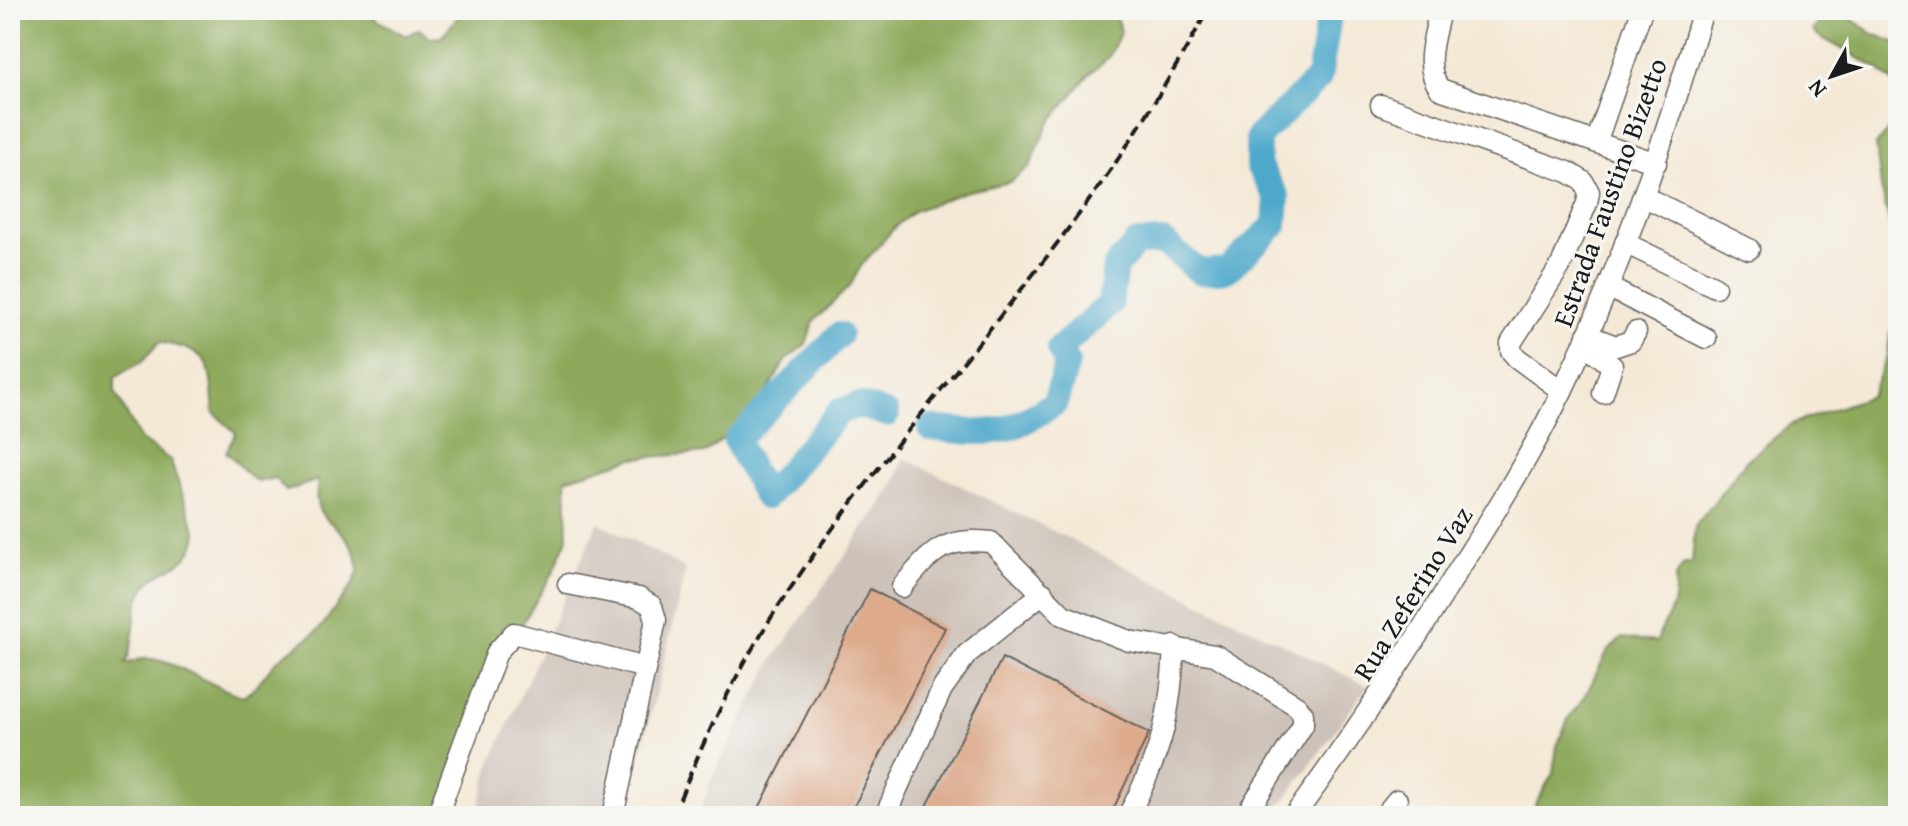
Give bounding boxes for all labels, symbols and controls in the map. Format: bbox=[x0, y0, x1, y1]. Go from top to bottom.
north arrow bbox=[1792, 36, 1872, 116]
street label: Estrada Faustino Bizetto bbox=[1541, 52, 1677, 332]
text: N bbox=[1800, 73, 1834, 105]
street label: Rua Zeferino Vaz bbox=[1342, 498, 1482, 688]

